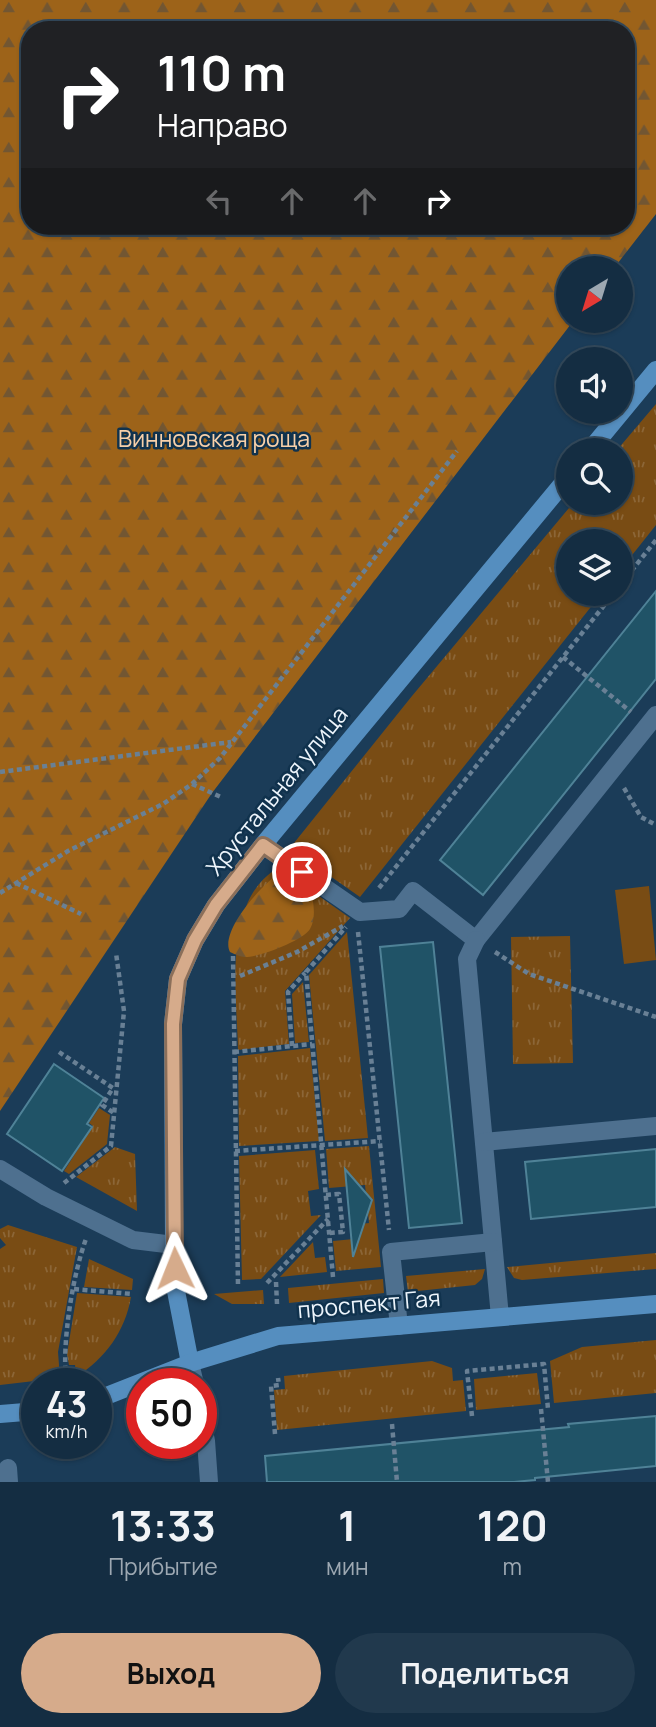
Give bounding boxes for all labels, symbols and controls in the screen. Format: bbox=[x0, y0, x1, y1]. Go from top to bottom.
text: 110 m bbox=[157, 39, 286, 106]
icon: right bbox=[42, 49, 133, 140]
text: Направо bbox=[157, 103, 288, 147]
icon: left bbox=[200, 182, 238, 220]
icon: ahead bbox=[273, 182, 311, 220]
icon: ahead bbox=[346, 182, 384, 220]
icon: right bbox=[419, 182, 457, 220]
north arrow bbox=[556, 256, 634, 332]
map controls bbox=[556, 256, 633, 606]
button: sound bbox=[556, 347, 633, 424]
park label: Винновская роща bbox=[118, 422, 310, 454]
button: search bbox=[556, 438, 633, 515]
button: layers bbox=[556, 529, 633, 606]
street label: Хрустальная улица bbox=[198, 699, 354, 882]
pin bbox=[272, 842, 332, 902]
icon: arrive bbox=[283, 853, 321, 891]
position arrow bbox=[138, 1231, 212, 1305]
street label: проспект Гая bbox=[296, 1281, 442, 1325]
speed limit sign: 50 bbox=[126, 1368, 217, 1459]
text: 43 bbox=[46, 1380, 87, 1428]
text: km/h bbox=[46, 1419, 87, 1443]
text: 13:33 bbox=[110, 1496, 216, 1554]
text: 1 bbox=[338, 1496, 356, 1554]
text: 120 bbox=[477, 1496, 548, 1554]
text: Прибытие bbox=[108, 1550, 218, 1582]
text: мин bbox=[326, 1550, 369, 1582]
text: m bbox=[503, 1550, 522, 1582]
button: Выход bbox=[21, 1633, 321, 1713]
button: Поделиться bbox=[335, 1633, 635, 1713]

